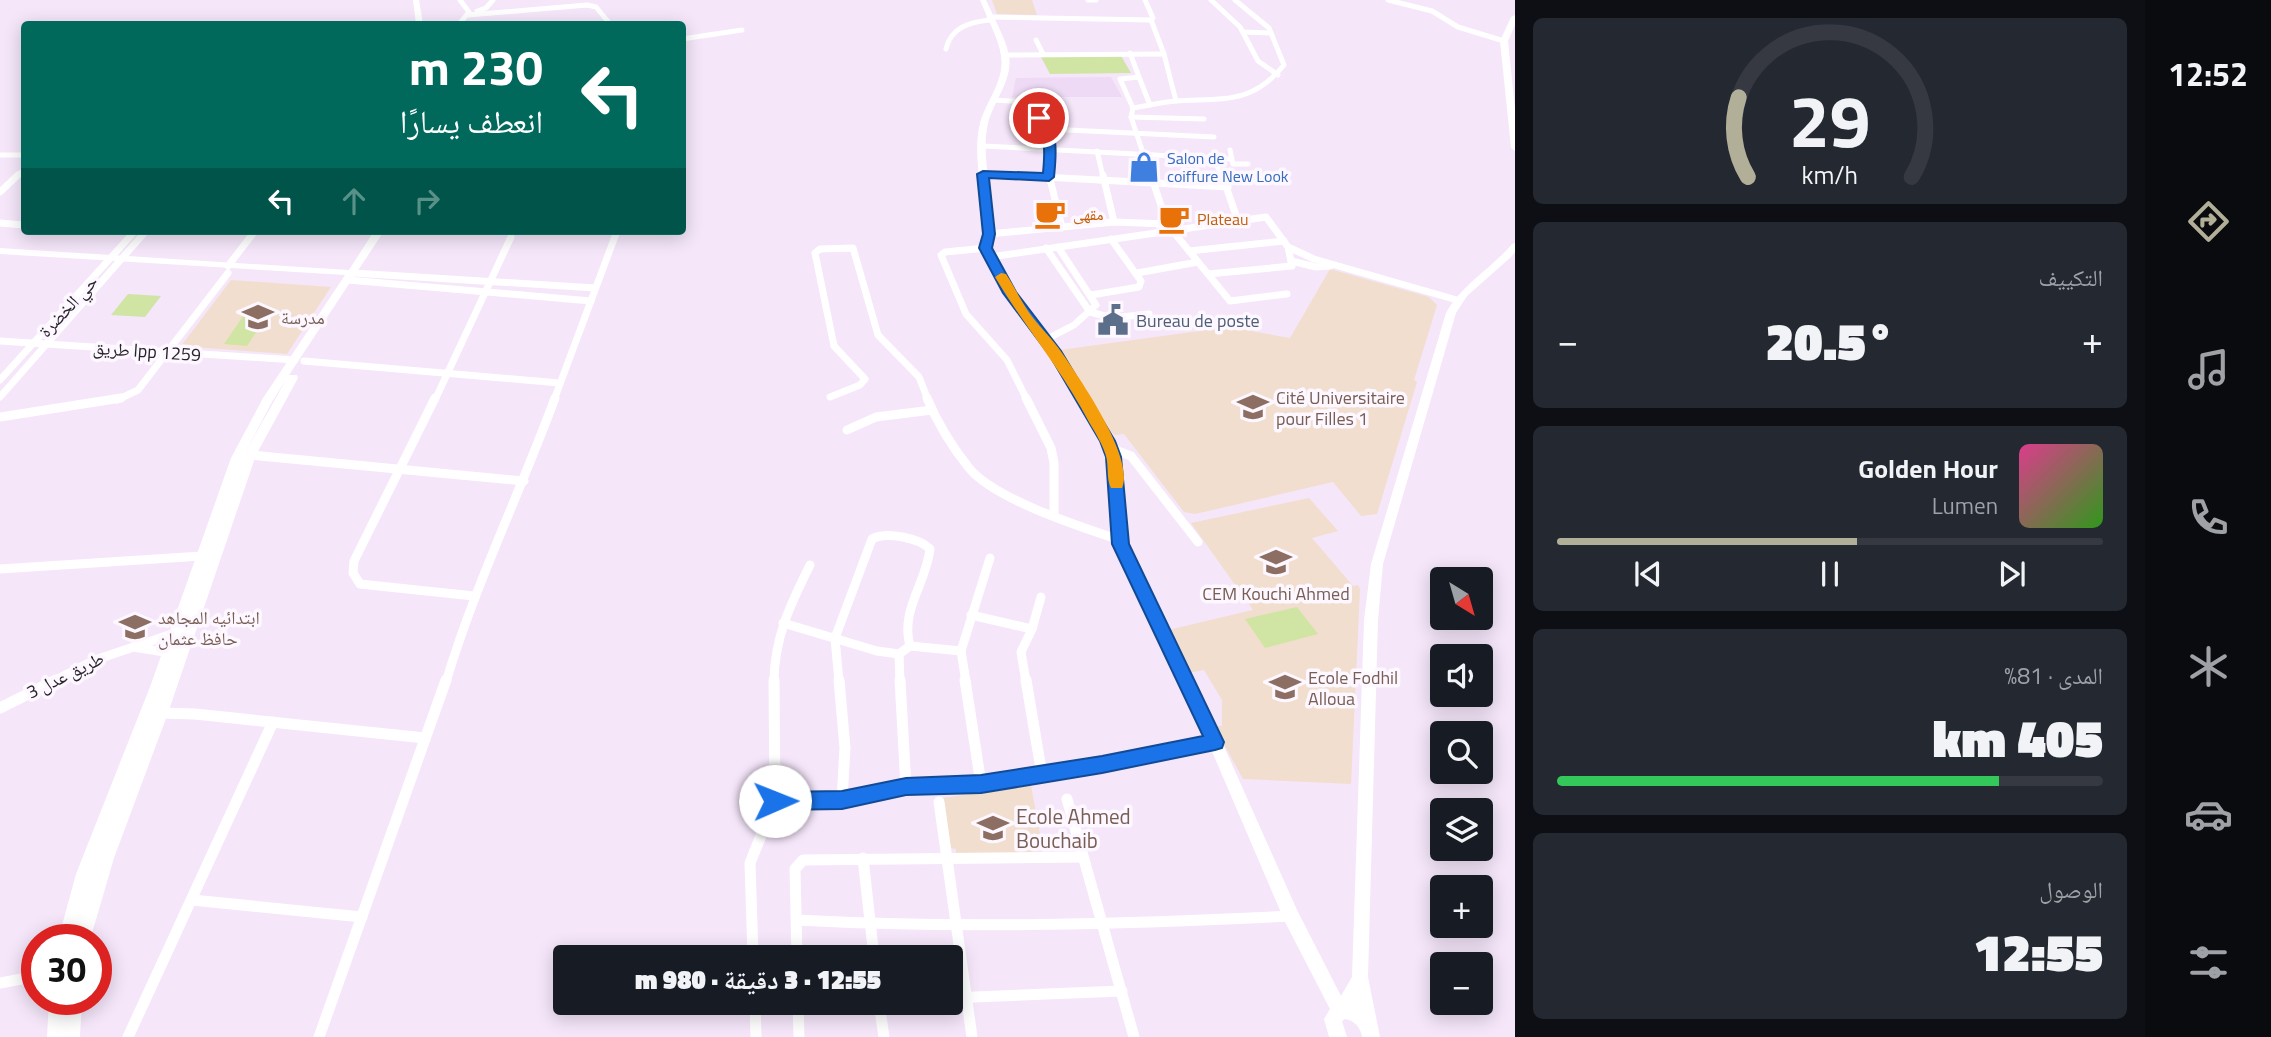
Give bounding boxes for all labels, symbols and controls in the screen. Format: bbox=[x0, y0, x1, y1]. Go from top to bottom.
text: 230 m bbox=[409, 29, 543, 104]
icon: left bbox=[567, 49, 658, 140]
text: 12:52 bbox=[2168, 50, 2248, 98]
text: 29 bbox=[1789, 65, 1871, 175]
pin bbox=[1009, 88, 1069, 148]
text: انعطف يسارًا bbox=[400, 97, 543, 145]
icon: arrive bbox=[1020, 99, 1058, 137]
place label: Salon de coiffure New Look bbox=[1167, 146, 1289, 188]
shop icon: Salon de coiffure New Look bbox=[1127, 150, 1161, 184]
text: km/h bbox=[1802, 156, 1858, 194]
icon: left bbox=[262, 182, 300, 220]
icon: ahead bbox=[335, 182, 373, 220]
icon: right bbox=[408, 182, 446, 220]
cafe icon: مقهى bbox=[1033, 197, 1067, 231]
icon: directions bbox=[2184, 197, 2233, 246]
place label: مقهى bbox=[1073, 202, 1104, 226]
cafe icon: Plateau bbox=[1157, 202, 1191, 236]
place label: Plateau bbox=[1197, 207, 1248, 231]
text: التكييف bbox=[2038, 260, 2103, 295]
street label: حي الخضرة bbox=[32, 269, 105, 344]
school or university icon: مدرسة bbox=[241, 300, 275, 334]
text: 20.5° bbox=[1765, 301, 1895, 380]
public building icon: Bureau de poste bbox=[1096, 303, 1130, 337]
place label: مدرسة bbox=[281, 304, 325, 331]
place label: Bureau de poste bbox=[1136, 307, 1260, 334]
text: − bbox=[1557, 311, 1578, 369]
text: + bbox=[2082, 311, 2103, 369]
street label: طريق lpp 1259 bbox=[92, 334, 202, 368]
icon: music bbox=[2184, 345, 2233, 394]
place label: Cité Universitaire pour Filles 1 bbox=[1276, 384, 1405, 432]
school or university icon: Cité Universitaire pour Filles 1 bbox=[1236, 390, 1270, 424]
text: Golden Hour bbox=[1858, 449, 1998, 488]
text: Lumen bbox=[1932, 488, 1998, 523]
icon: phone bbox=[2184, 493, 2233, 542]
school or university icon: CEM Kouchi Ahmed bbox=[1259, 545, 1293, 579]
icon: previous bbox=[1629, 555, 1667, 593]
icon: pause bbox=[1811, 555, 1849, 593]
icon: next bbox=[1993, 555, 2031, 593]
north arrow bbox=[1430, 567, 1493, 630]
map controls bbox=[1430, 567, 1493, 1015]
place label: CEM Kouchi Ahmed bbox=[1202, 580, 1350, 607]
place label: ابتدائيه المجاهد حافظ عثمان bbox=[158, 604, 260, 652]
school or university icon: ابتدائيه المجاهد حافظ عثمان bbox=[118, 610, 152, 644]
icon: climate bbox=[2184, 642, 2233, 691]
button: sound bbox=[1430, 644, 1493, 707]
street label: طريق عدل 3 bbox=[22, 645, 108, 705]
text: المدى · 81% bbox=[2004, 658, 2103, 693]
place label: Ecole Fodhil Alloua bbox=[1308, 664, 1398, 712]
school or university icon: Ecole Fodhil Alloua bbox=[1268, 670, 1302, 704]
text: 405 km bbox=[1932, 698, 2103, 777]
button: search bbox=[1430, 721, 1493, 784]
position arrow bbox=[738, 764, 812, 838]
icon: car bbox=[2184, 790, 2233, 839]
button: layers bbox=[1430, 798, 1493, 861]
place label: Ecole Ahmed Bouchaib bbox=[1016, 800, 1131, 856]
school or university icon: Ecole Ahmed Bouchaib bbox=[976, 811, 1010, 845]
text: الوصول bbox=[2039, 872, 2103, 907]
button: + bbox=[1430, 875, 1493, 938]
text: 12:55 bbox=[1974, 912, 2103, 991]
speed limit sign: 30 bbox=[21, 924, 112, 1015]
icon: filters bbox=[2184, 938, 2233, 987]
button: − bbox=[1430, 952, 1493, 1015]
text: 12:55 · 3 دقيقة · 980 m bbox=[635, 960, 881, 999]

